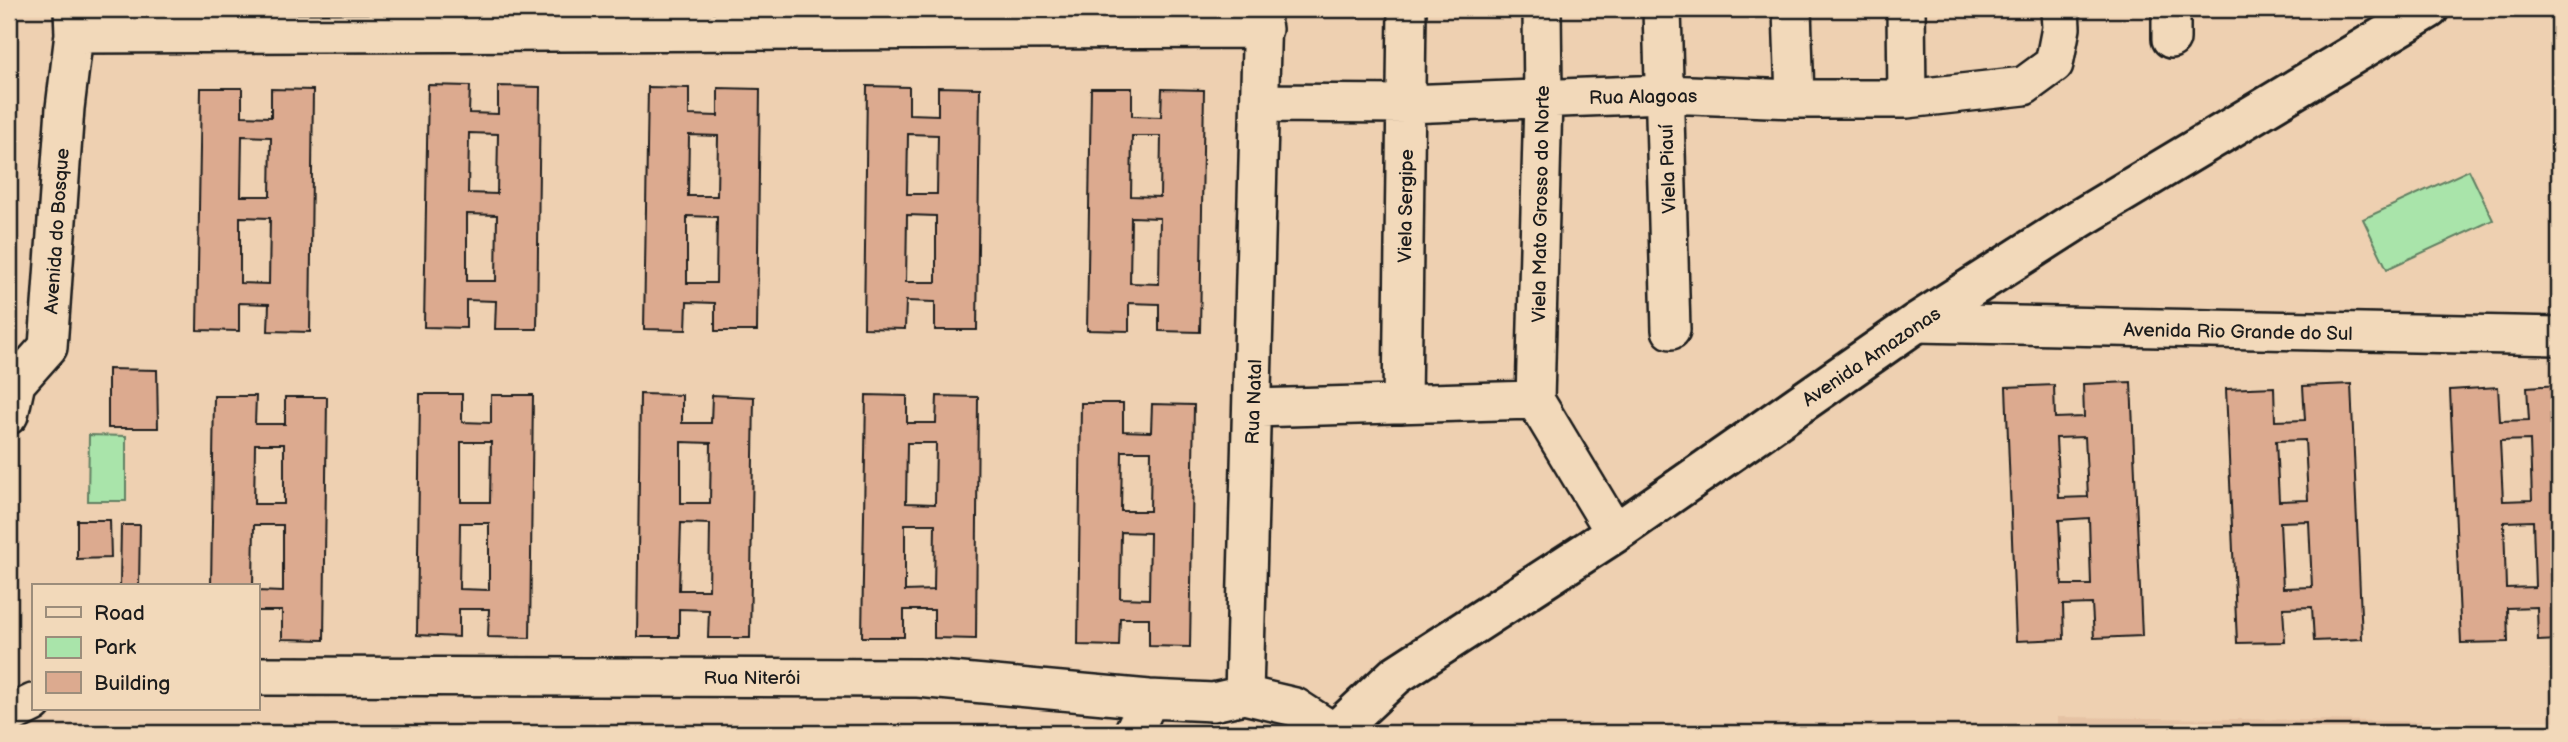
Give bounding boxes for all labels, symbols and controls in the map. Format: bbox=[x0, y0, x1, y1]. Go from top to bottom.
street label: Viela Mato Grosso do Norte bbox=[1528, 85, 1555, 323]
street label: Rua Alagoas bbox=[1589, 85, 1697, 110]
street label: Viela Piauí bbox=[1655, 123, 1682, 214]
street label: Avenida do Bosque bbox=[40, 147, 75, 315]
street label: Viela Sergipe bbox=[1394, 149, 1419, 263]
street label: Avenida Amazonas bbox=[1798, 302, 1945, 412]
street label: Avenida Rio Grande do Sul bbox=[2123, 319, 2353, 346]
street label: Rua Natal bbox=[1242, 359, 1267, 445]
legend bbox=[32, 584, 259, 710]
text: Road bbox=[94, 601, 145, 626]
text: Park bbox=[94, 635, 137, 660]
street label: Rua Niterói bbox=[704, 667, 801, 690]
text: Building bbox=[94, 671, 170, 696]

